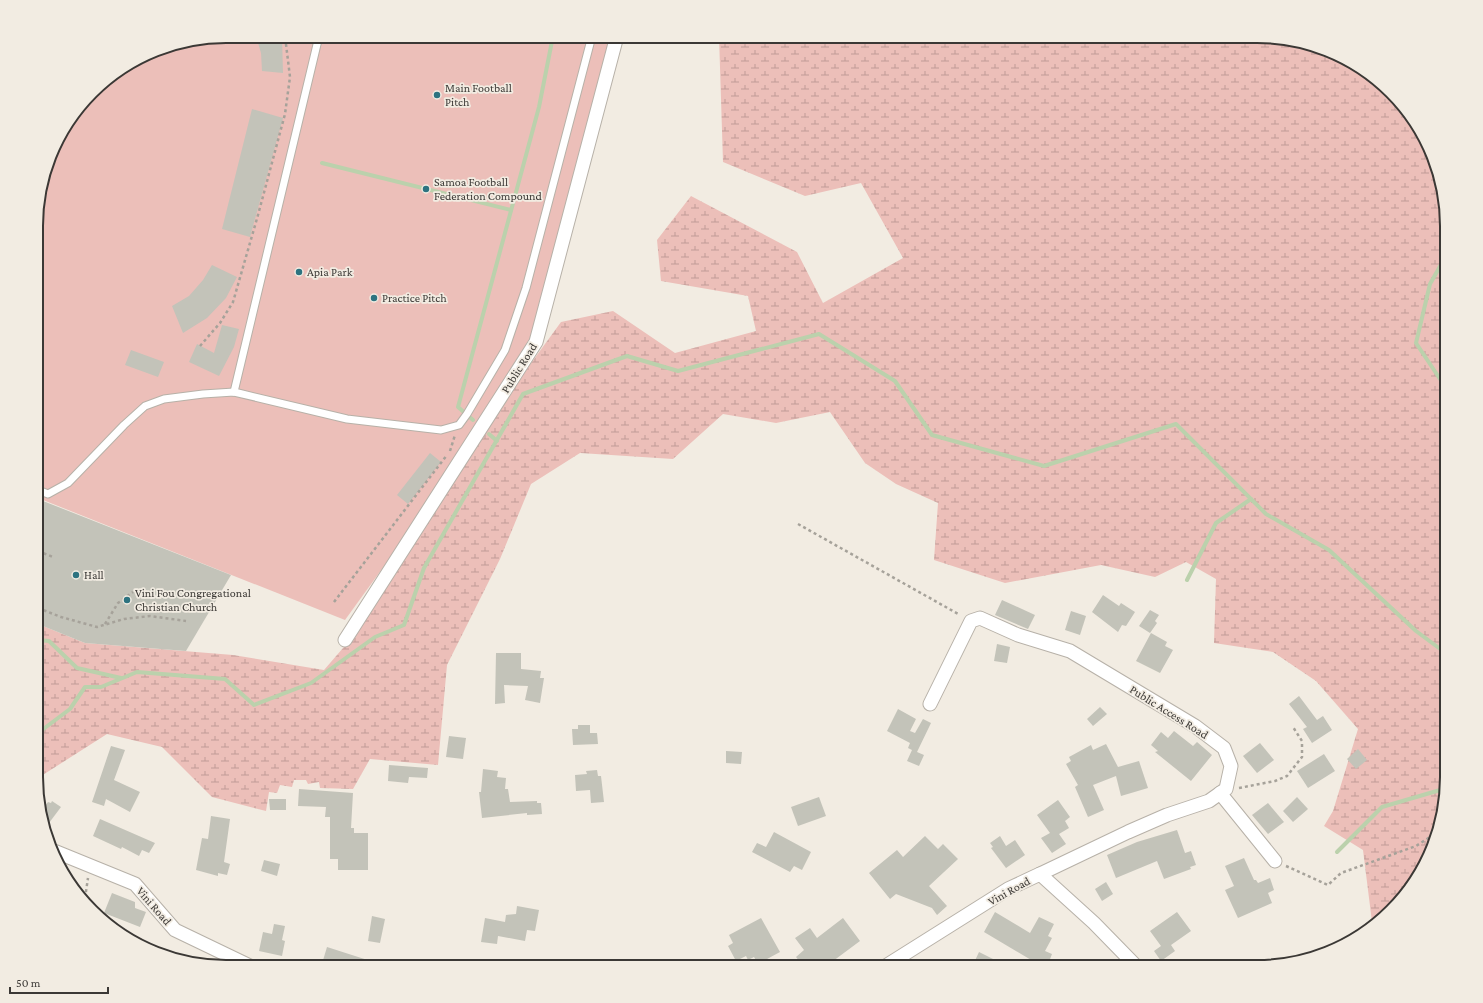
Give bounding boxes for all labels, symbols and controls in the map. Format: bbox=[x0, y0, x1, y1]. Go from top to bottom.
place label: Main Football Pitch bbox=[445, 81, 512, 109]
marker: Main Football Pitch bbox=[432, 90, 442, 100]
place label: Samoa Football Federation Compound bbox=[434, 175, 543, 203]
marker: Samoa Football Federation Compound bbox=[421, 184, 431, 194]
place label: Apia Park bbox=[307, 265, 353, 279]
marker: Apia Park bbox=[294, 267, 304, 277]
place label: Practice Pitch bbox=[382, 291, 447, 305]
marker: Practice Pitch bbox=[369, 293, 379, 303]
street label: Public Road bbox=[498, 340, 540, 396]
place label: Hall bbox=[84, 568, 104, 582]
marker: Hall bbox=[71, 570, 81, 580]
place label: Vini Fou Congregational Christian Church bbox=[135, 586, 251, 614]
marker: Vini Fou Congregational Christian Church bbox=[122, 595, 132, 605]
street label: Public Access Road bbox=[1127, 682, 1211, 742]
street label: Vini Road bbox=[986, 873, 1033, 908]
street label: Vini Road bbox=[134, 884, 175, 928]
scale bar bbox=[10, 969, 108, 995]
text: 50 m bbox=[16, 976, 41, 990]

